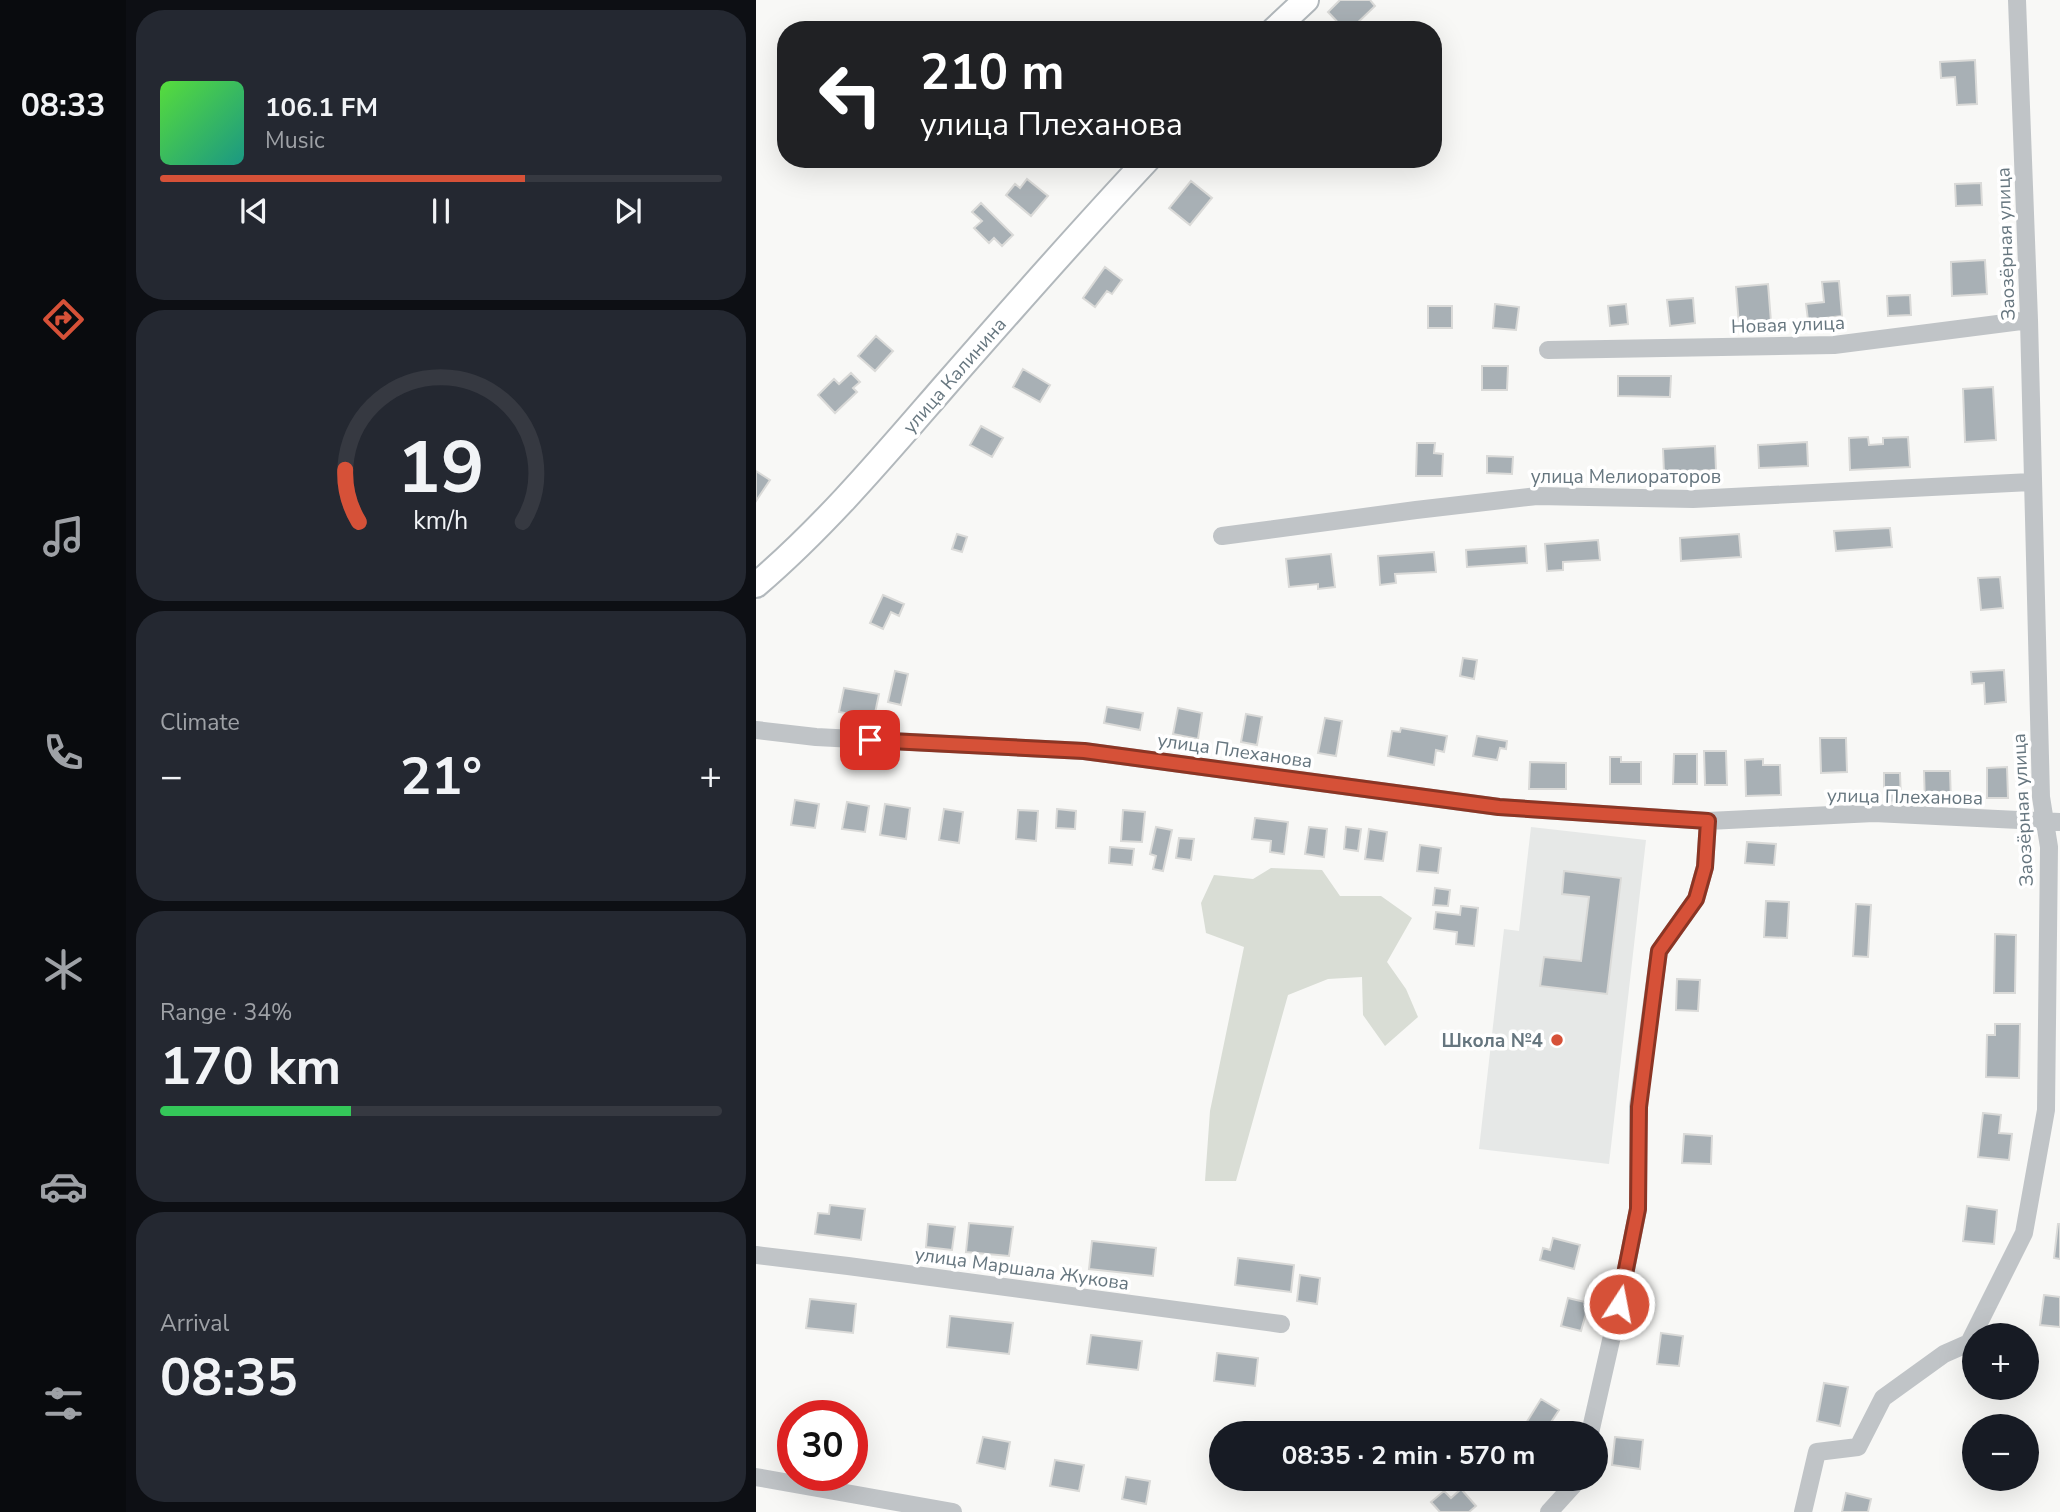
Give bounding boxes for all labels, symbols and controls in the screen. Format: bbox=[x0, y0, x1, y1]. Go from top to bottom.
text: 210 m bbox=[920, 39, 1064, 106]
icon: left bbox=[805, 49, 896, 140]
text: 08:33 bbox=[21, 84, 105, 127]
text: 106.1 FM bbox=[265, 90, 378, 125]
text: улица Плеханова bbox=[920, 103, 1183, 146]
text: Music bbox=[265, 125, 325, 156]
street label: Заозёрная улица bbox=[1990, 167, 2022, 321]
icon: previous bbox=[235, 192, 273, 230]
icon: pause bbox=[422, 192, 460, 230]
icon: next bbox=[609, 192, 647, 230]
icon: directions bbox=[39, 295, 88, 344]
street label: Новая улица bbox=[1731, 310, 1845, 340]
street label: улица Калинина bbox=[897, 312, 1012, 439]
text: 19 bbox=[397, 418, 485, 518]
street label: улица Мелиораторов bbox=[1531, 464, 1721, 490]
text: km/h bbox=[413, 503, 469, 537]
icon: music bbox=[39, 512, 88, 561]
text: Climate bbox=[160, 707, 240, 738]
pin bbox=[840, 710, 900, 770]
icon: arrive bbox=[851, 721, 889, 759]
street label: улица Плеханова bbox=[1156, 727, 1314, 775]
icon: phone bbox=[39, 728, 88, 777]
street label: Заозёрная улица bbox=[2006, 733, 2040, 887]
text: 21° bbox=[400, 741, 482, 812]
text: − bbox=[160, 751, 183, 802]
text: + bbox=[699, 751, 722, 802]
street label: улица Плеханова bbox=[1827, 783, 1983, 811]
icon: climate bbox=[39, 945, 88, 994]
text: Range · 34% bbox=[160, 997, 292, 1028]
place label: Школа №4 bbox=[1442, 1028, 1543, 1054]
text: 170 km bbox=[160, 1031, 341, 1102]
marker: Школа №4 bbox=[1549, 1032, 1565, 1048]
icon: car bbox=[39, 1162, 88, 1211]
street label: улица Маршала Жукова bbox=[913, 1241, 1131, 1297]
position arrow bbox=[1582, 1267, 1656, 1341]
text: Arrival bbox=[160, 1308, 229, 1339]
map controls bbox=[1962, 1323, 2039, 1491]
button: + bbox=[1962, 1323, 2039, 1400]
text: 08:35 bbox=[160, 1342, 298, 1413]
icon: filters bbox=[39, 1379, 88, 1428]
speed limit sign: 30 bbox=[777, 1400, 868, 1491]
button: − bbox=[1962, 1414, 2039, 1491]
text: 08:35 · 2 min · 570 m bbox=[1282, 1438, 1535, 1473]

